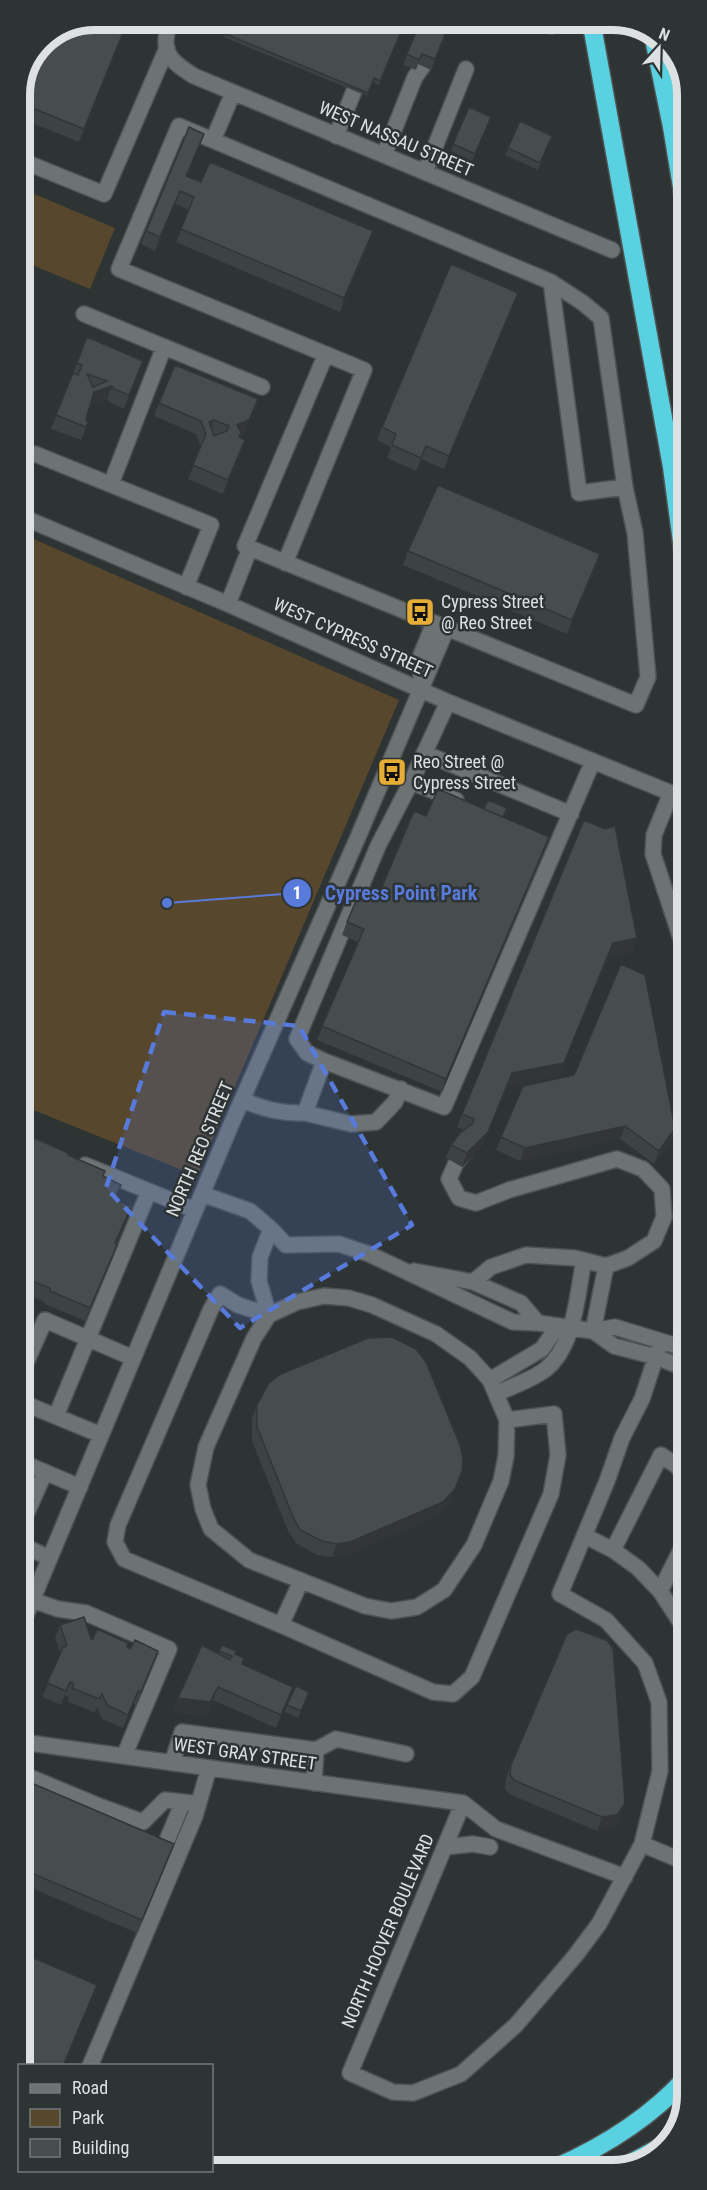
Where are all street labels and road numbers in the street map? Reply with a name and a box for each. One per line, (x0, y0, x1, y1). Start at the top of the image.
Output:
street label: WEST NASSAU STREET (316, 97, 477, 181)
street label: WEST CYPRESS STREET (270, 593, 436, 682)
street label: NORTH REO STREET (162, 1078, 237, 1219)
street label: WEST GRAY STREET (172, 1733, 318, 1774)
street label: NORTH HOOVER BOULEVARD (337, 1831, 438, 2031)

